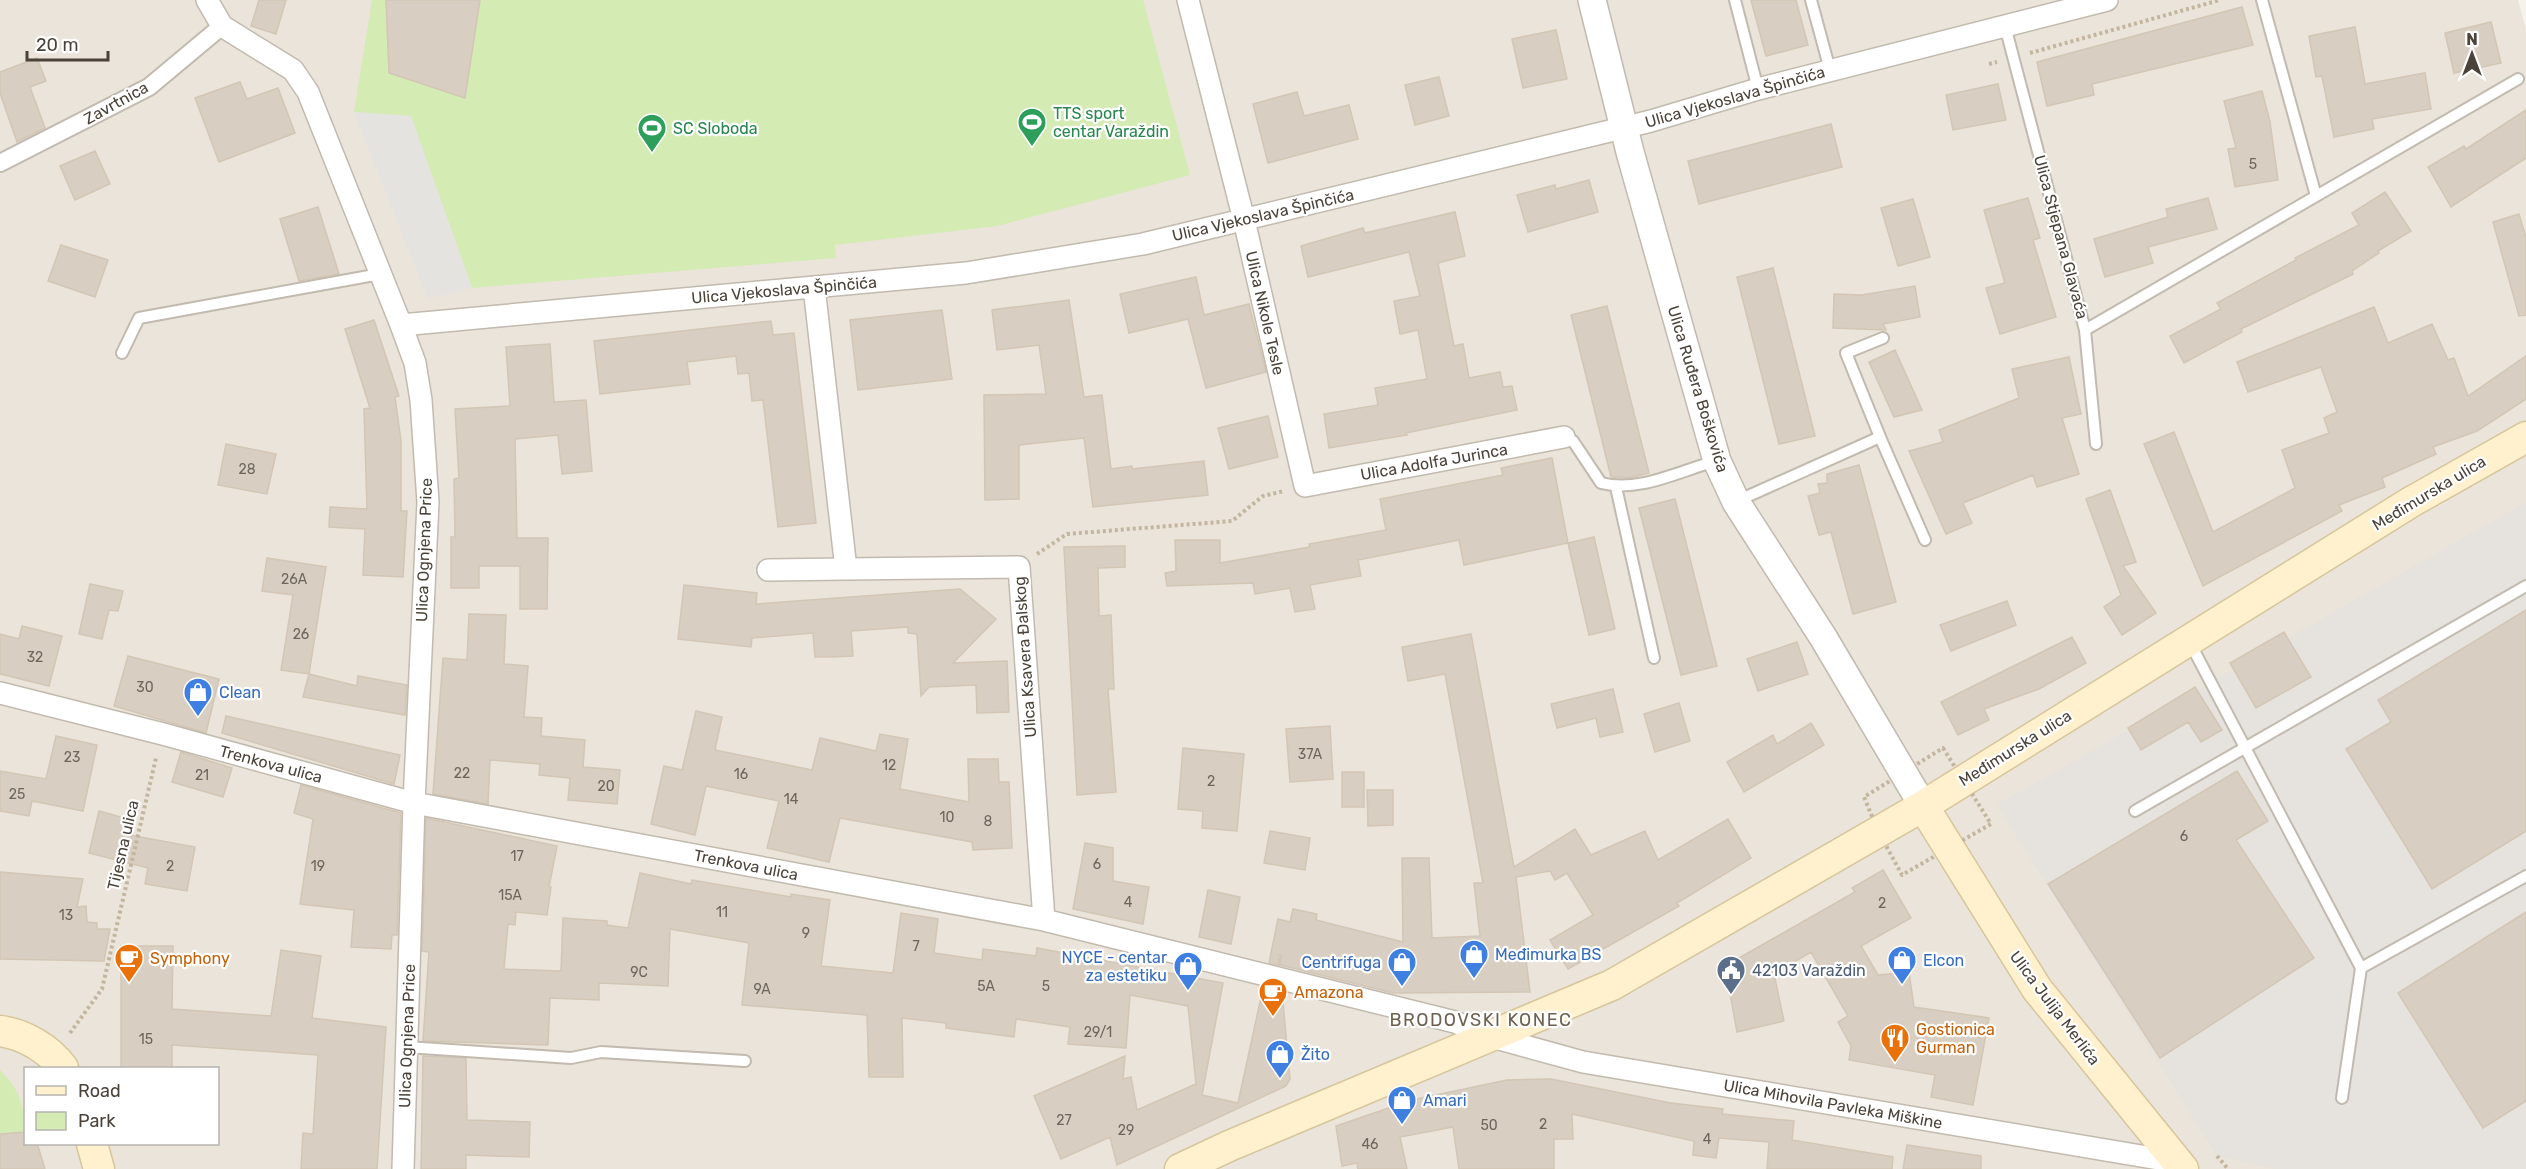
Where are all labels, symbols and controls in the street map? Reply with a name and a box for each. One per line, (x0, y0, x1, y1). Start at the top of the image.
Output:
scale bar (27, 24, 108, 62)
north arrow (2442, 24, 2502, 84)
text: N (2466, 30, 2478, 49)
text: 20 m (36, 34, 78, 56)
street label: Ulica Vjekoslava Špinčića (1643, 61, 1827, 132)
street label: Zavrtnica (80, 78, 152, 128)
place label: TTS sport centar Varaždin (1053, 104, 1169, 141)
sports icon: TTS sport centar Varaždin (1016, 106, 1048, 148)
sports icon: SC Sloboda (636, 112, 668, 154)
place label: SC Sloboda (673, 119, 758, 138)
street label: Ulica Stjepana Glavaća (2030, 153, 2092, 321)
house number: 5 (2249, 156, 2257, 173)
street label: Ulica Vjekoslava Špinčića (1170, 184, 1356, 245)
street label: Ulica Nikole Tesle (1241, 249, 1289, 377)
street label: Ulica Vjekoslava Špinčića (690, 271, 878, 308)
street label: Ulica Ruđera Boškovića (1664, 303, 1732, 475)
street label: Ulica Adolfa Jurinca (1359, 440, 1509, 484)
street label: Međimurska ulica (2369, 452, 2489, 534)
house number: 28 (238, 461, 256, 478)
street label: Ulica Ognjena Price (412, 478, 436, 622)
house number: 26A (281, 571, 308, 588)
street label: Ulica Ksavera Đalskog (1010, 576, 1040, 738)
house number: 26 (293, 626, 309, 643)
house number: 32 (27, 649, 43, 666)
shop icon: Clean (182, 676, 214, 718)
house number: 30 (136, 679, 154, 696)
place label: Clean (219, 683, 261, 702)
street label: Međimurska ulica (1955, 706, 2075, 790)
street label: Trenkova ulica (218, 741, 324, 787)
house number: 37A (1298, 746, 1323, 763)
house number: 23 (64, 749, 80, 766)
house number: 12 (882, 757, 896, 774)
house number: 22 (454, 765, 470, 782)
house number: 16 (734, 766, 748, 783)
house number: 21 (195, 767, 209, 784)
house number: 2 (1207, 773, 1215, 790)
house number: 20 (597, 778, 615, 795)
house number: 25 (9, 786, 25, 803)
house number: 14 (784, 791, 799, 808)
street label: Tijesna ulica (103, 798, 143, 892)
house number: 10 (940, 809, 955, 826)
house number: 8 (984, 813, 993, 830)
house number: 6 (2180, 828, 2188, 845)
street label: Trenkova ulica (692, 846, 800, 884)
house number: 17 (510, 848, 524, 865)
house number: 6 (1093, 856, 1101, 873)
house number: 2 (166, 858, 174, 875)
house number: 19 (311, 858, 325, 875)
house number: 15A (498, 887, 522, 904)
house number: 4 (1124, 894, 1133, 911)
house number: 2 (1878, 895, 1886, 912)
house number: 11 (716, 904, 728, 921)
house number: 13 (59, 907, 73, 924)
house number: 9 (802, 925, 810, 942)
house number: 7 (912, 938, 920, 955)
shop icon: Međimurka BS (1458, 938, 1490, 980)
cafe icon: Symphony (113, 942, 145, 984)
shop icon: Elcon (1886, 944, 1918, 986)
place label: Međimurka BS (1495, 945, 1602, 964)
shop icon: Centrifuga (1386, 946, 1418, 988)
street label: Ulica Julija Merlića (2006, 947, 2104, 1069)
place label: NYCE - centar za estetiku (1062, 948, 1167, 985)
place label: Symphony (150, 949, 230, 968)
shop icon: NYCE - centar za estetiku (1172, 950, 1204, 992)
place label: Elcon (1923, 951, 1964, 970)
place label: Centrifuga (1301, 953, 1381, 972)
public building icon: 42103 Varaždin (1715, 954, 1747, 996)
place label: 42103 Varaždin (1752, 961, 1866, 980)
street label: Ulica Ognjena Price (395, 964, 419, 1108)
house number: 9C (630, 964, 648, 981)
cafe icon: Amazona (1257, 976, 1289, 1018)
house number: 5A (977, 978, 995, 995)
house number: 5 (1042, 978, 1050, 995)
house number: 9A (753, 981, 771, 998)
place label: Amazona (1294, 983, 1364, 1002)
district label: BRODOVSKI KONEC (1389, 1009, 1573, 1031)
place label: Gostionica Gurman (1916, 1020, 1995, 1057)
restaurant icon: Gostionica Gurman (1879, 1022, 1911, 1064)
house number: 29/1 (1084, 1024, 1112, 1041)
house number: 15 (139, 1031, 153, 1048)
shop icon: Žito (1264, 1038, 1296, 1080)
place label: Žito (1301, 1045, 1330, 1064)
legend (24, 1067, 219, 1145)
street label: Ulica Mihovila Pavleka Miškine (1722, 1075, 1944, 1133)
text: Road (78, 1080, 121, 1102)
shop icon: Amari (1386, 1084, 1418, 1126)
place label: Amari (1423, 1091, 1467, 1110)
text: Park (78, 1110, 116, 1132)
house number: 27 (1056, 1112, 1072, 1129)
house number: 2 (1539, 1116, 1547, 1133)
house number: 50 (1480, 1117, 1498, 1134)
house number: 29 (1118, 1122, 1134, 1139)
house number: 4 (1703, 1131, 1712, 1148)
house number: 46 (1361, 1136, 1379, 1153)

